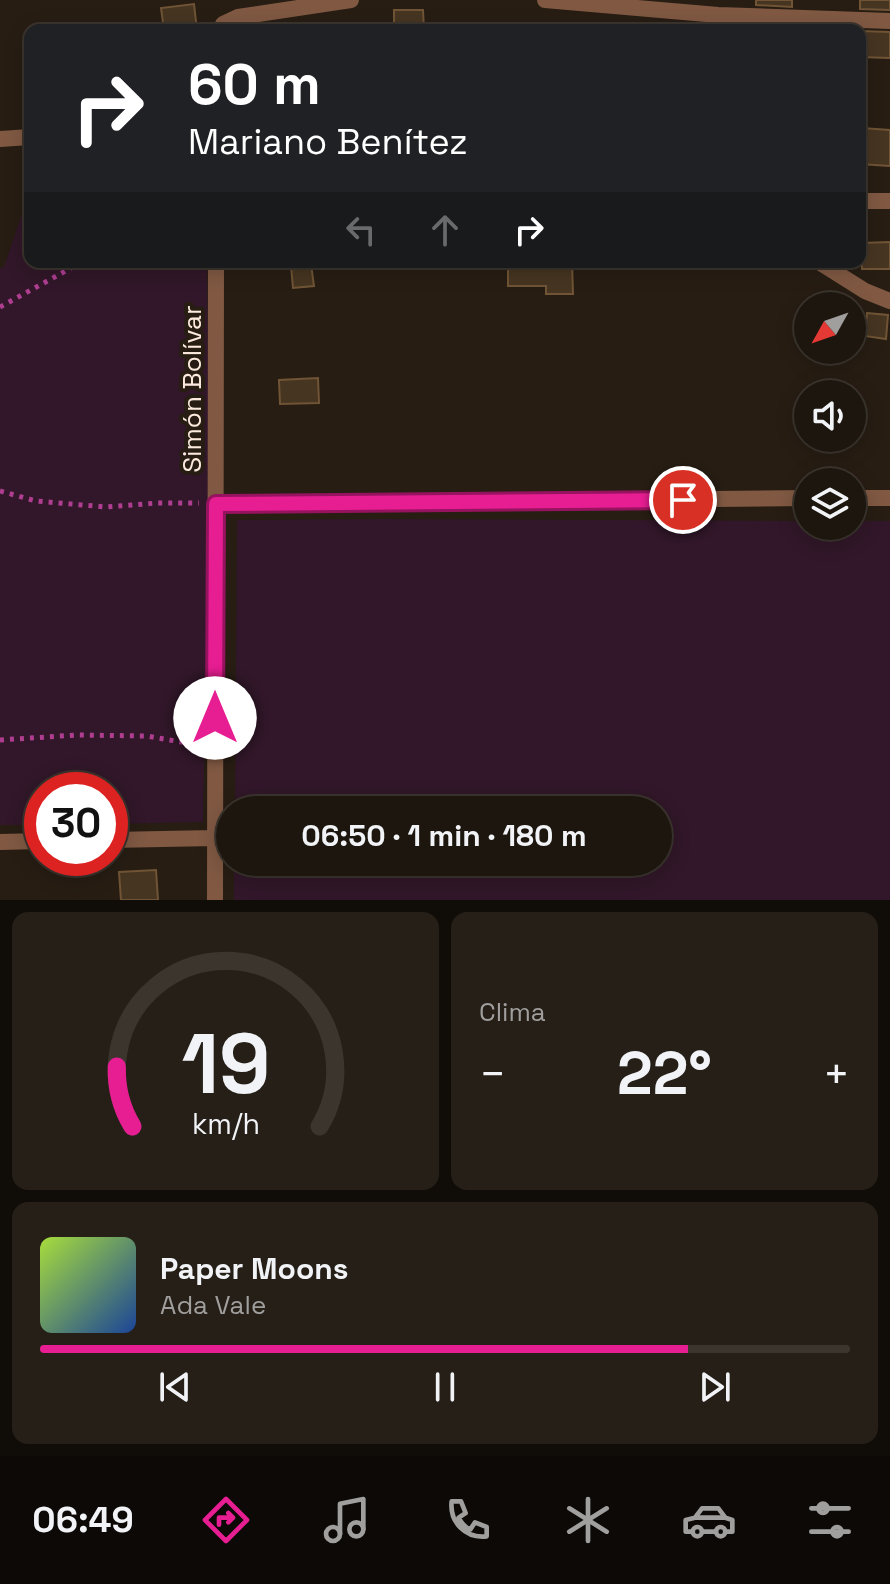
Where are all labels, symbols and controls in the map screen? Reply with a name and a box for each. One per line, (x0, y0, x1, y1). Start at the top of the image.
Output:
text: 60 m (188, 49, 321, 120)
icon: right (56, 56, 160, 160)
text: Mariano Benítez (188, 119, 468, 165)
icon: left (339, 208, 383, 252)
icon: ahead (423, 208, 467, 252)
icon: right (507, 208, 551, 252)
north arrow (794, 292, 866, 364)
map controls (794, 292, 866, 540)
street label: Simón Bolívar (175, 305, 209, 473)
button: sound (794, 380, 866, 452)
pin (649, 466, 717, 534)
button: layers (794, 468, 866, 540)
icon: arrive (661, 478, 705, 522)
position arrow (173, 676, 257, 760)
speed limit sign: 30 (24, 772, 128, 876)
text: 06:50 · 1 min · 180 m (301, 816, 587, 855)
text: Clima (479, 995, 546, 1029)
text: 19 (181, 1011, 270, 1117)
text: 22° (617, 1035, 712, 1112)
text: − (479, 1046, 506, 1102)
text: + (823, 1046, 850, 1102)
text: km/h (191, 1106, 260, 1142)
text: Paper Moons (160, 1249, 349, 1288)
text: Ada Vale (160, 1288, 266, 1322)
icon: previous (153, 1365, 197, 1409)
icon: pause (423, 1365, 467, 1409)
icon: next (693, 1365, 737, 1409)
icon: directions (198, 1492, 254, 1548)
icon: music (319, 1492, 375, 1548)
icon: phone (440, 1492, 496, 1548)
icon: climate (560, 1492, 616, 1548)
icon: car (681, 1492, 737, 1548)
icon: filters (802, 1492, 858, 1548)
text: 06:49 (32, 1497, 134, 1543)

